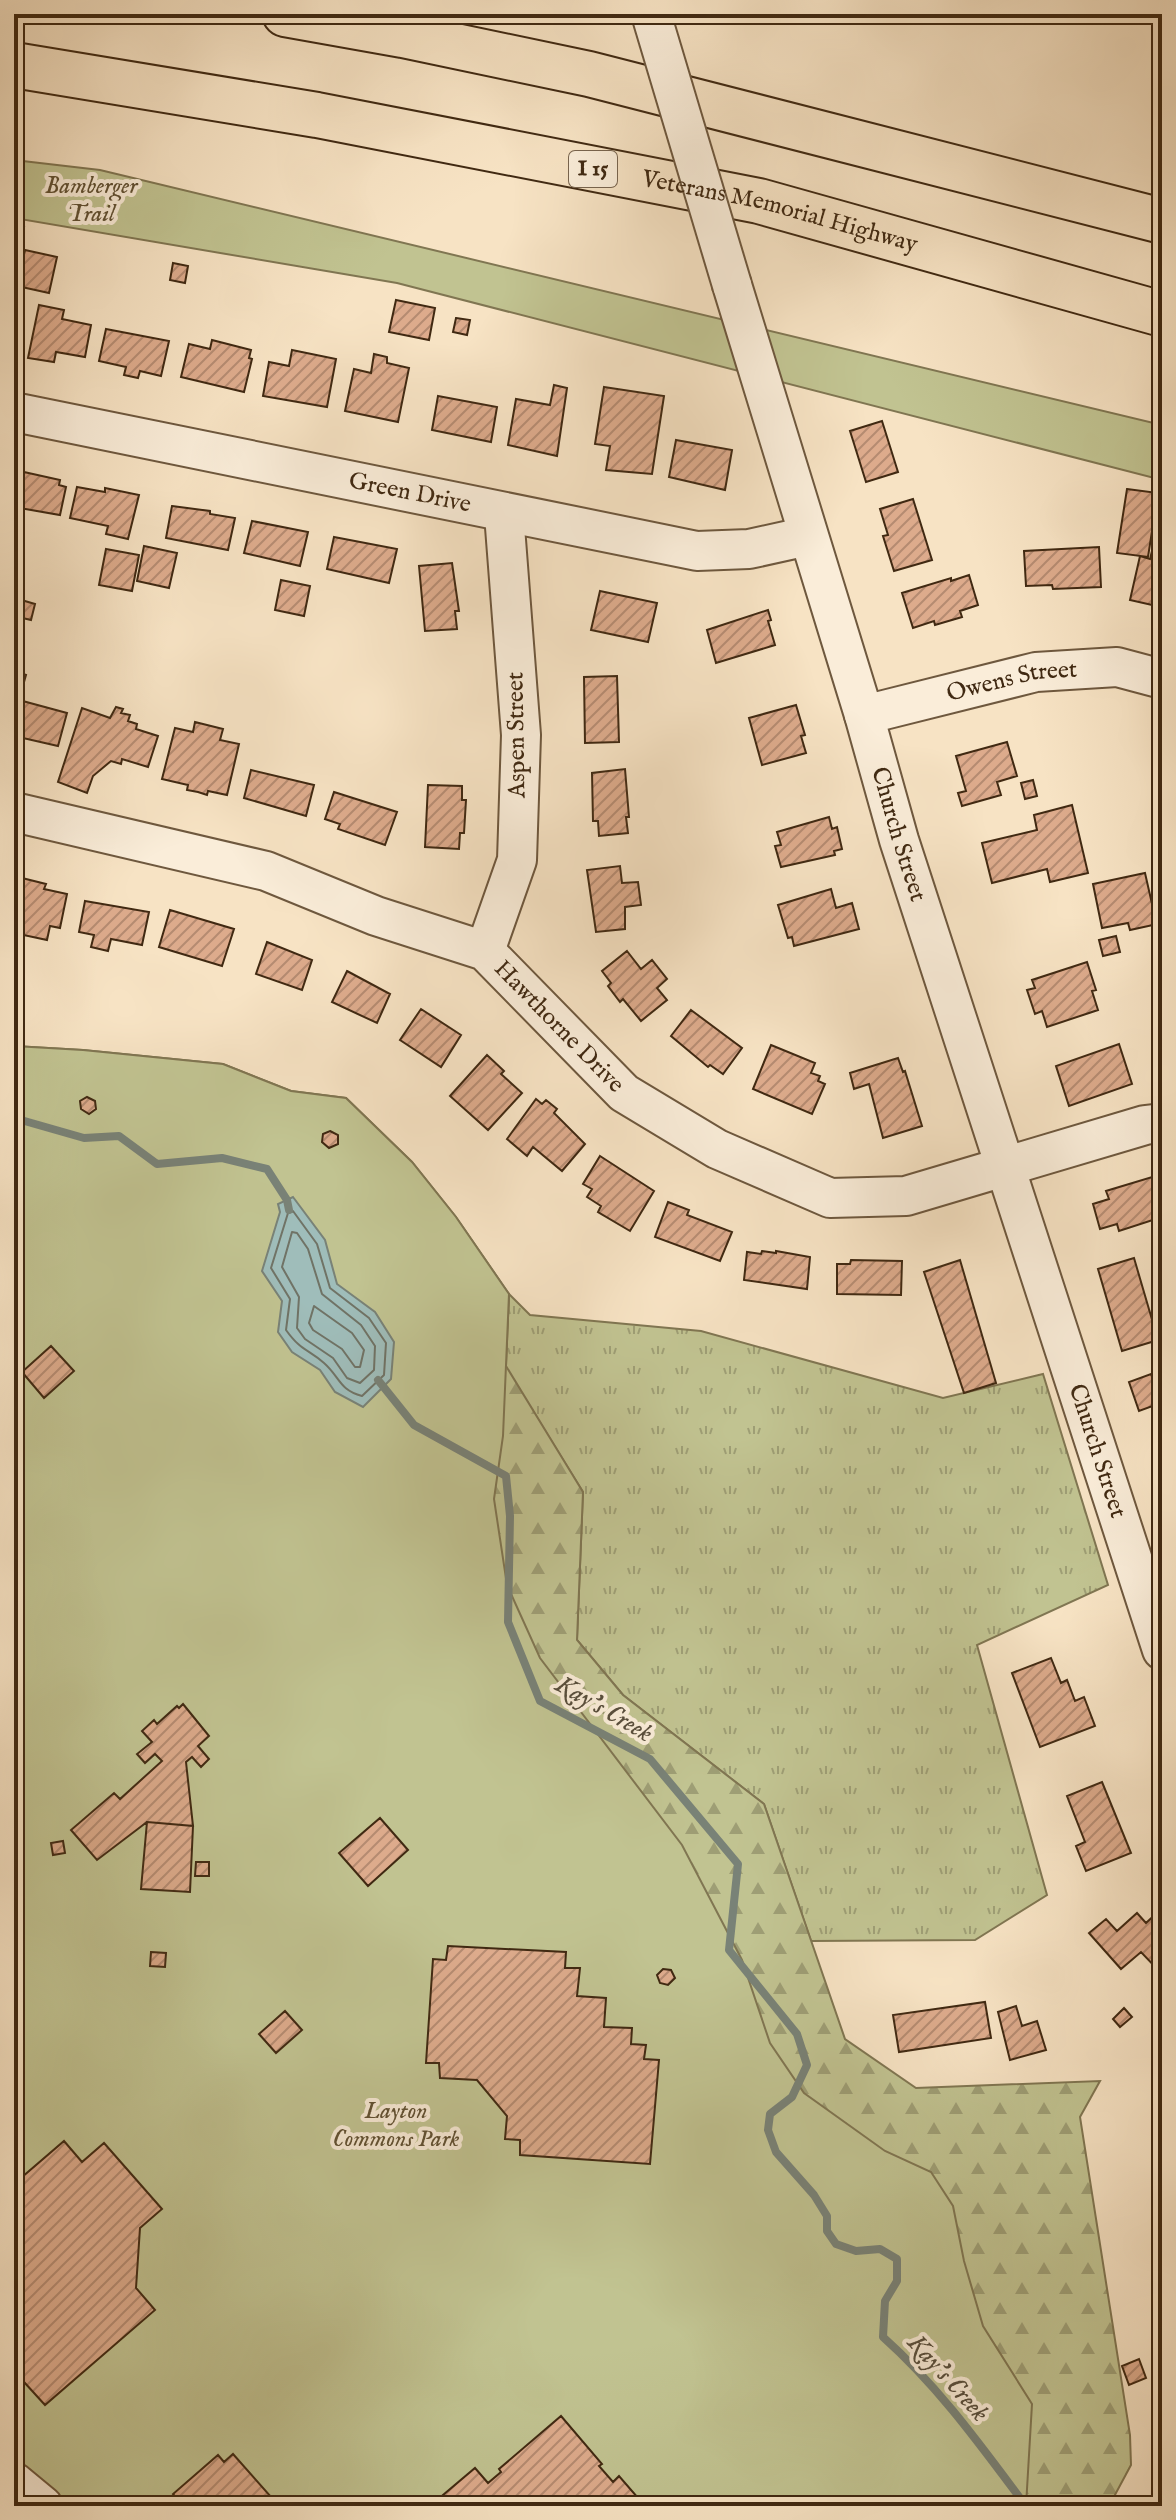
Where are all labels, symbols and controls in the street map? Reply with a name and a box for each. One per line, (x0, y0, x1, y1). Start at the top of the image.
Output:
road number: I 15 (569, 151, 617, 187)
street label: Veterans Memorial Highway (638, 163, 921, 260)
park label: Bamberger Trail (45, 171, 139, 230)
street label: Green Drive (346, 465, 474, 520)
street label: Owens Street (943, 654, 1078, 709)
street label: Aspen Street (500, 672, 534, 799)
street label: Church Street (864, 763, 933, 906)
street label: Hawthorne Drive (487, 954, 631, 1100)
street label: Church Street (1061, 1380, 1134, 1522)
water label: Kay's Creek (549, 1667, 659, 1750)
park label: Layton Commons Park (333, 2096, 460, 2155)
water label: Kay's Creek (899, 2326, 996, 2429)

